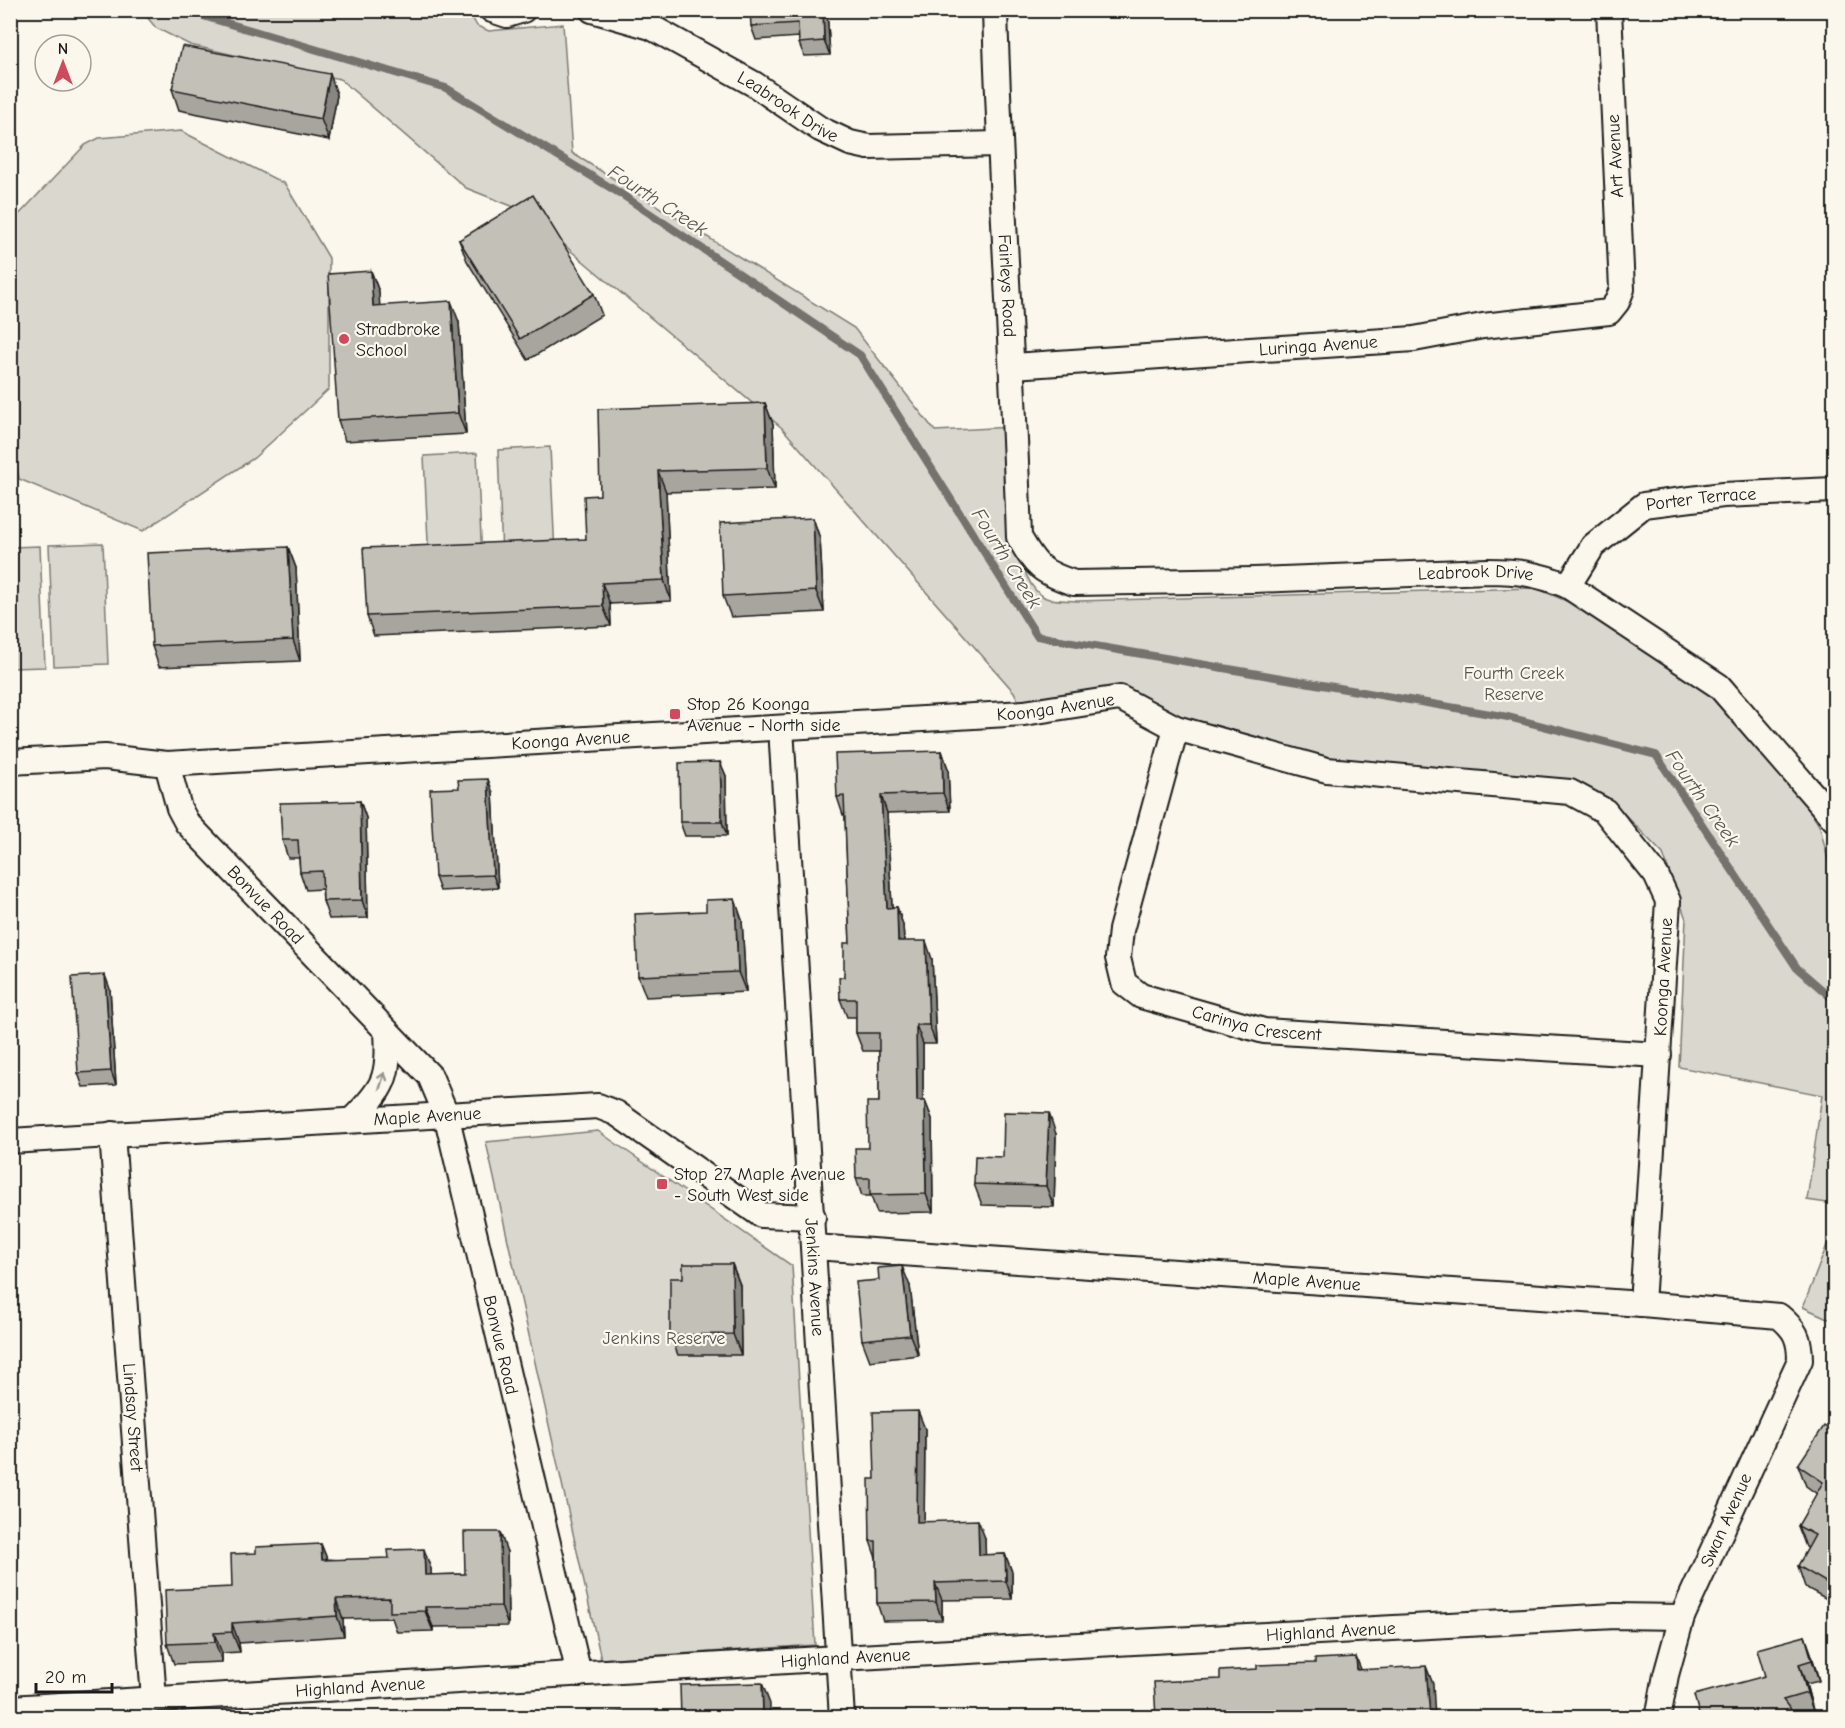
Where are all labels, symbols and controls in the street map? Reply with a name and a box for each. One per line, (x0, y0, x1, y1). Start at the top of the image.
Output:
north arrow (33, 33, 93, 93)
text: N (58, 40, 68, 58)
street label: Leabrook Drive (734, 67, 841, 147)
street label: Art Avenue (1603, 114, 1628, 198)
water label: Fourth Creek (604, 160, 712, 241)
street label: Fairleys Road (994, 234, 1020, 338)
place label: Stradbroke School (356, 319, 440, 361)
street label: Luringa Avenue (1258, 331, 1378, 360)
marker: Stradbroke School (337, 332, 351, 346)
street label: Porter Terrace (1645, 484, 1757, 516)
water label: Fourth Creek (967, 504, 1047, 613)
street label: Leabrook Drive (1417, 561, 1535, 586)
park label: Fourth Creek Reserve (1464, 663, 1565, 705)
street label: Koonga Avenue (996, 689, 1116, 726)
place label: Stop 26 Koonga Avenue - North side (687, 694, 841, 736)
marker: Stop 26 Koonga Avenue - North side (668, 707, 682, 721)
street label: Koonga Avenue (511, 726, 631, 754)
water label: Fourth Creek (1661, 745, 1745, 852)
street label: Bonvue Road (223, 861, 308, 949)
street label: Koonga Avenue (1650, 917, 1677, 1037)
street label: Carinya Crescent (1189, 1001, 1323, 1046)
one-way arrow (377, 1072, 388, 1091)
street label: Maple Avenue (373, 1103, 482, 1130)
place label: Stop 27 Maple Avenue - South West side (674, 1164, 845, 1206)
marker: Stop 27 Maple Avenue - South West side (655, 1177, 669, 1191)
street label: Jenkins Avenue (800, 1217, 828, 1337)
street label: Maple Avenue (1252, 1267, 1361, 1296)
street label: Bonvue Road (478, 1293, 522, 1397)
park label: Jenkins Reserve (603, 1328, 725, 1349)
street label: Lindsay Street (118, 1362, 147, 1473)
street label: Swan Avenue (1696, 1470, 1756, 1570)
street label: Highland Avenue (1265, 1618, 1396, 1646)
street label: Highland Avenue (780, 1644, 911, 1672)
scale bar (36, 1656, 112, 1694)
text: 20 m (45, 1667, 86, 1688)
street label: Highland Avenue (295, 1673, 426, 1702)

